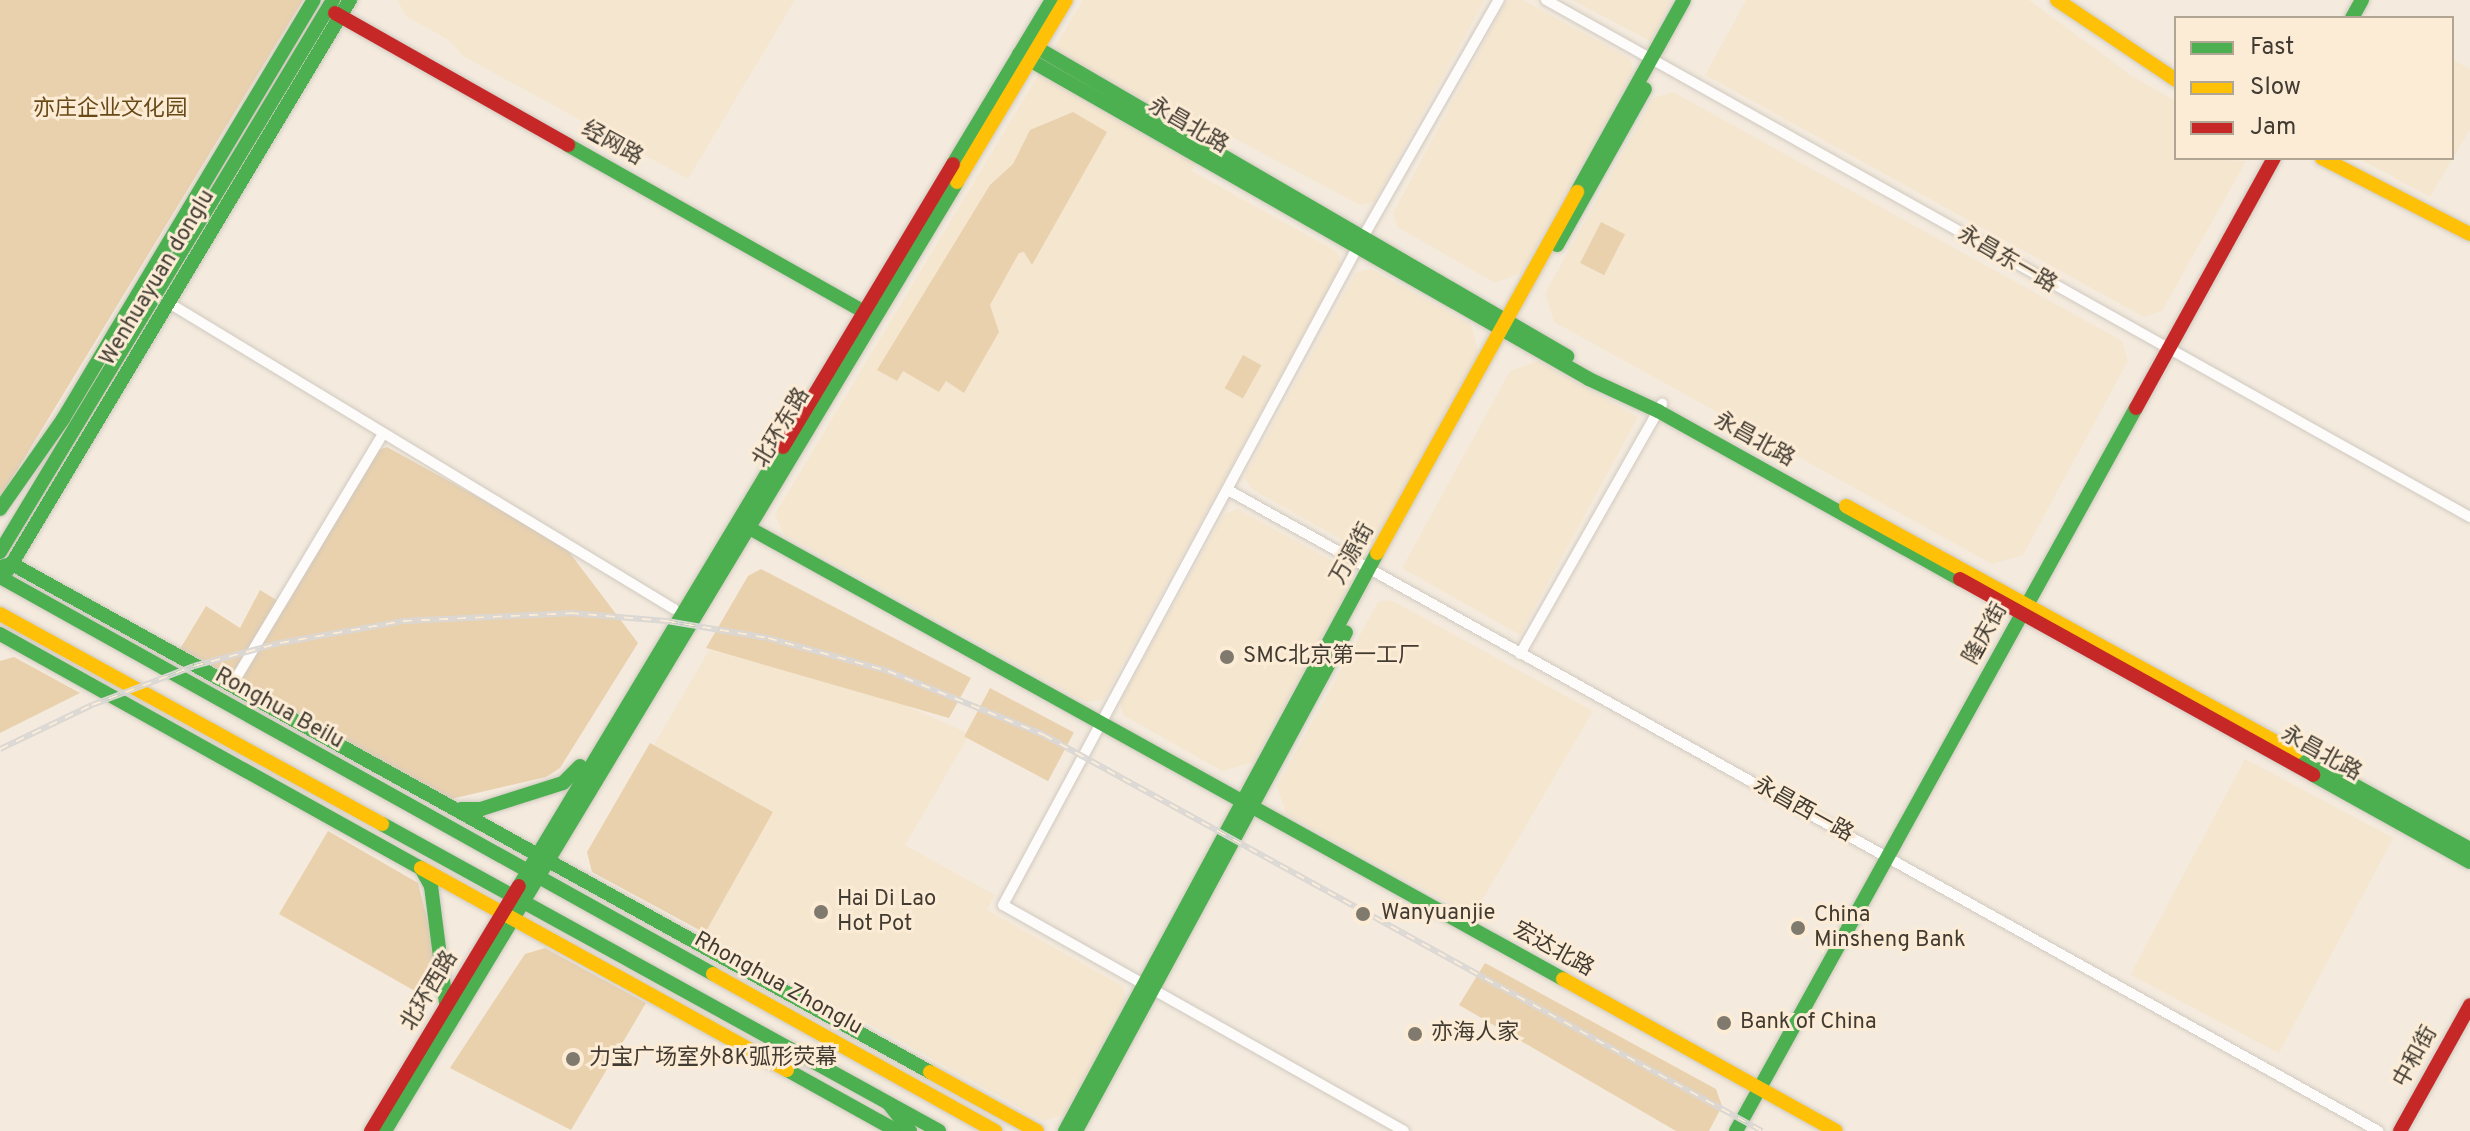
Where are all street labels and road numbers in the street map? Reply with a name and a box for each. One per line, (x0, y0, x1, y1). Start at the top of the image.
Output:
street label: 永昌北路 (1143, 93, 1233, 159)
street label: 经网路 (577, 116, 647, 172)
street label: Wenhuayuan donglu (95, 185, 221, 371)
street label: 永昌东一路 (1953, 221, 2061, 299)
street label: 北环东路 (748, 383, 816, 473)
street label: 永昌北路 (1709, 407, 1799, 473)
street label: 万源街 (1325, 519, 1381, 589)
street label: 隆庆街 (1958, 599, 2014, 669)
street label: Ronghua Beilu (210, 663, 348, 755)
street label: 永昌北路 (2276, 721, 2366, 787)
street label: 永昌西一路 (1748, 772, 1858, 848)
street label: 宏达北路 (1508, 917, 1598, 983)
street label: Rhonghua Zhonglu (689, 927, 867, 1041)
street label: 北环西路 (396, 946, 464, 1036)
street label: 中和街 (2388, 1022, 2444, 1092)

